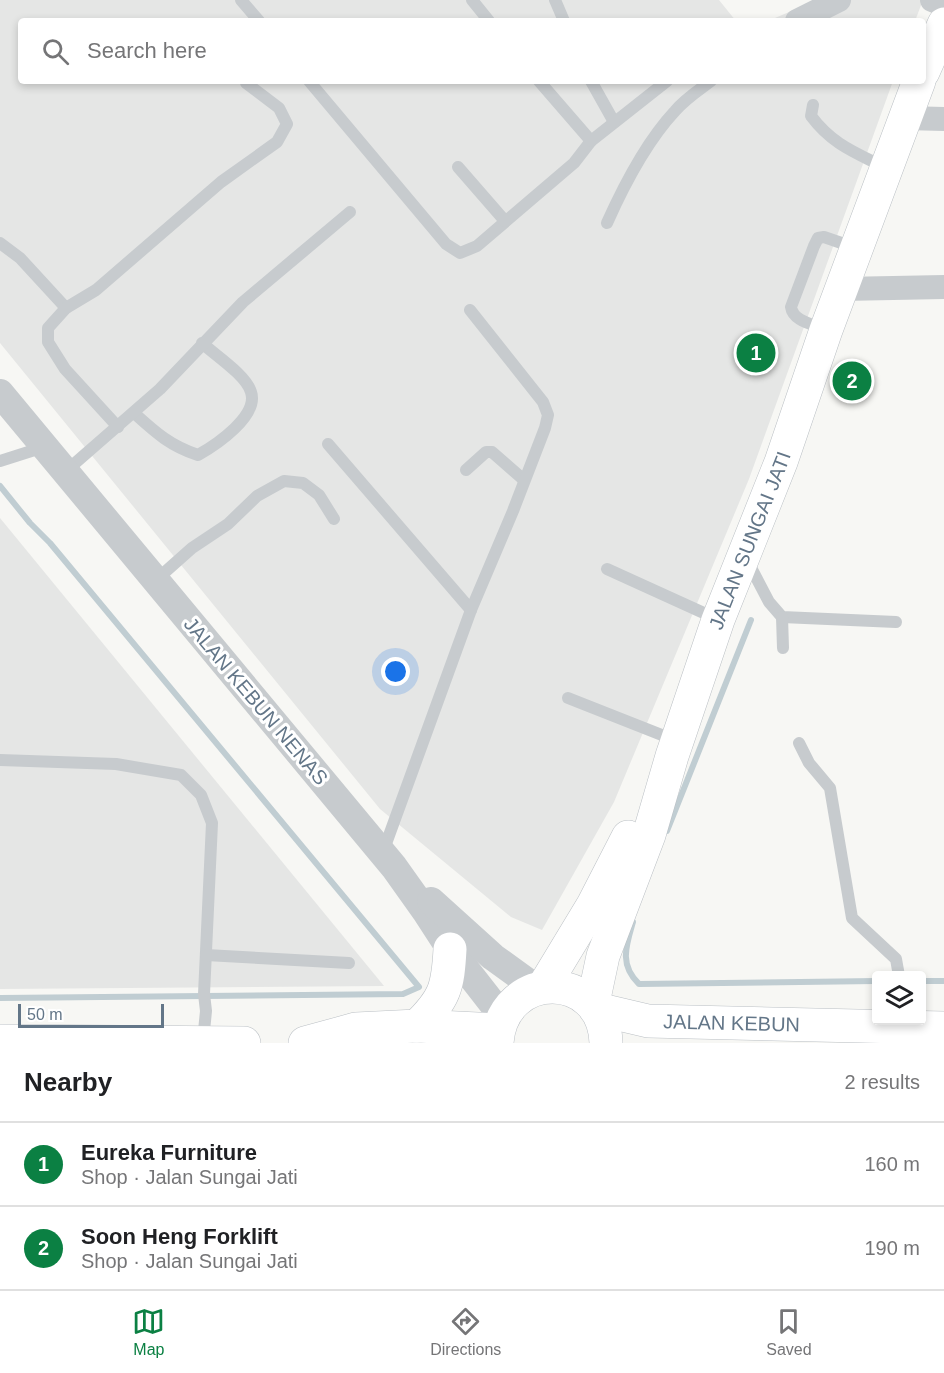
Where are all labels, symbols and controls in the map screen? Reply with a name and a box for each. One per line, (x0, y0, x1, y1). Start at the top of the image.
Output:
search box (18, 18, 926, 84)
icon: search (39, 35, 72, 68)
text: Search here (87, 38, 207, 63)
pin: 1 (736, 330, 776, 376)
pin: 2 (832, 358, 872, 404)
street label: JALAN SUNGAI JATI (705, 449, 795, 632)
street label: JALAN KEBUN NENAS (180, 613, 332, 789)
your location (381, 657, 410, 686)
map controls (872, 971, 926, 1025)
button: layers (872, 971, 926, 1025)
scale bar (18, 1001, 164, 1028)
text: 50 m (27, 1006, 63, 1023)
street label: JALAN KEBUN (663, 1010, 800, 1036)
text: Nearby (24, 1067, 112, 1097)
text: 2 results (844, 1071, 920, 1093)
text: Eureka Furniture (81, 1140, 257, 1165)
text: 1 (38, 1153, 49, 1175)
text: 160 m (864, 1153, 920, 1175)
text: Shop · Jalan Sungai Jati (81, 1166, 298, 1188)
text: Soon Heng Forklift (81, 1224, 278, 1249)
text: 2 (38, 1237, 49, 1259)
text: 190 m (864, 1237, 920, 1259)
text: Shop · Jalan Sungai Jati (81, 1250, 298, 1272)
tab: Map (132, 1305, 165, 1359)
tab: Directions (430, 1305, 501, 1359)
tab: Saved (766, 1305, 812, 1359)

